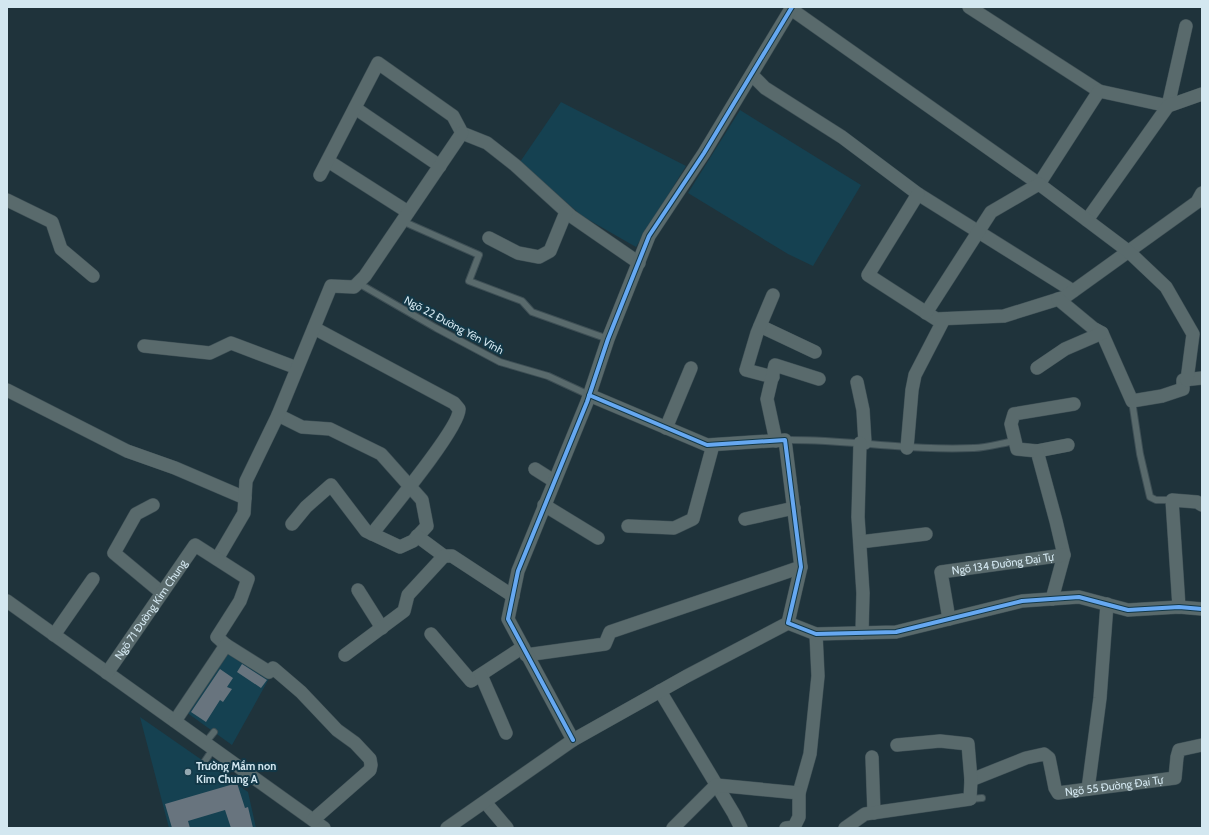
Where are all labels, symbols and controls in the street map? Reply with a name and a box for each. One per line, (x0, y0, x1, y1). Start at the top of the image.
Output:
street label: Ngõ 22 Đường Yên Vĩnh (402, 293, 506, 357)
street label: Ngõ 134 Đường Đại Tự (951, 549, 1056, 577)
street label: Ngõ 71 Đường Kim Chung (111, 556, 190, 662)
place label: Trường Mầm non Kim Chung A (196, 759, 276, 786)
marker: Trường Mầm non Kim Chung A (183, 767, 193, 777)
street label: Ngõ 55 Đường Đại Tự (1064, 772, 1165, 799)

